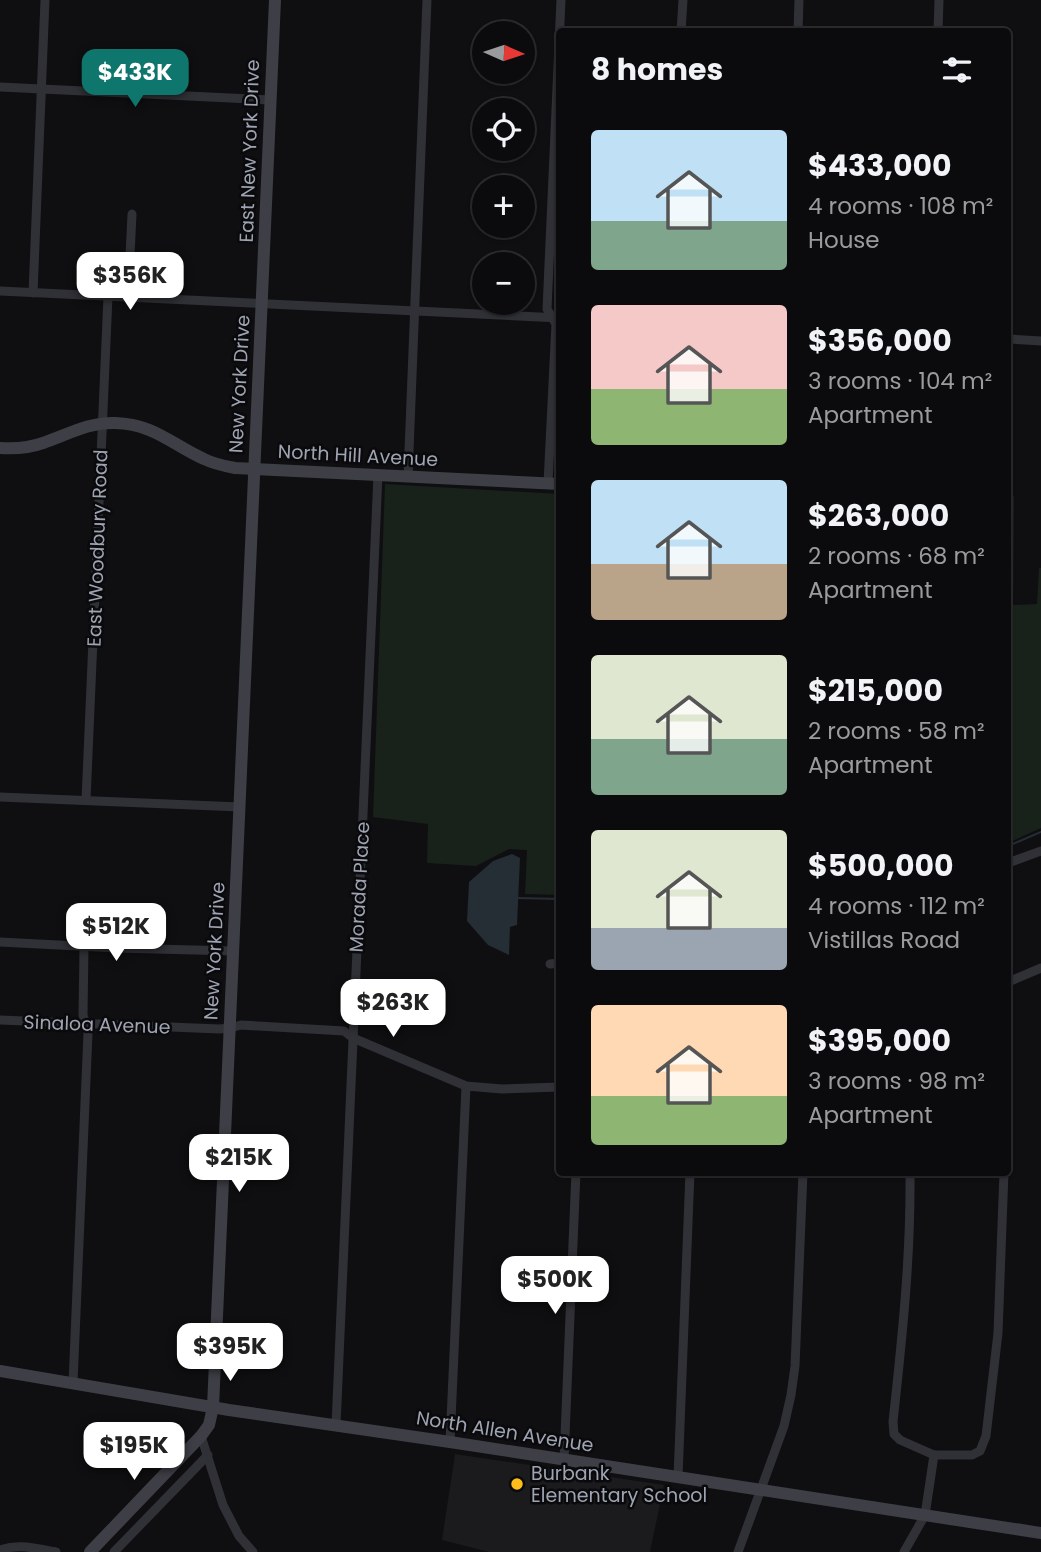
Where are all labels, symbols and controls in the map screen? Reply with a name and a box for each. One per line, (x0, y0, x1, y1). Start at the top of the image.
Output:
north arrow (472, 21, 536, 84)
map controls (472, 21, 535, 315)
text: 8 homes (591, 48, 723, 91)
pin: $433K (86, 50, 184, 109)
icon: filters (938, 51, 976, 89)
text: $433K (98, 56, 172, 88)
street label: East New York Drive (233, 59, 266, 243)
button: locate (472, 98, 535, 161)
text: $433,000 (808, 144, 952, 187)
icon: home (647, 158, 731, 242)
button: + (472, 175, 535, 238)
text: 4 rooms · 108 m² (808, 190, 993, 222)
text: House (808, 224, 880, 256)
pin: $356K (81, 252, 179, 312)
button: − (472, 252, 535, 315)
text: $356K (93, 259, 167, 291)
street label: New York Drive (222, 314, 257, 454)
text: $356,000 (808, 319, 952, 362)
icon: home (647, 333, 731, 417)
text: 3 rooms · 104 m² (808, 365, 992, 397)
text: Apartment (808, 399, 933, 431)
street label: North Hill Avenue (277, 438, 439, 473)
street label: East Woodbury Road (81, 449, 114, 647)
text: $263,000 (808, 494, 949, 537)
icon: home (647, 508, 731, 592)
text: 2 rooms · 68 m² (808, 540, 985, 572)
text: Apartment (808, 574, 933, 606)
text: $215,000 (808, 669, 943, 712)
icon: home (647, 683, 731, 767)
text: 2 rooms · 58 m² (808, 715, 985, 747)
text: Apartment (808, 749, 933, 781)
street label: Morada Place (343, 821, 376, 953)
text: $500,000 (808, 844, 954, 887)
icon: home (647, 858, 731, 942)
street label: New York Drive (197, 881, 232, 1021)
text: 4 rooms · 112 m² (808, 890, 985, 922)
pin: $512K (67, 904, 165, 963)
text: $512K (82, 910, 150, 942)
text: Vistillas Road (808, 924, 960, 956)
pin: $263K (344, 979, 442, 1039)
text: $263K (357, 986, 429, 1018)
street label: Sinaloa Avenue (23, 1008, 171, 1041)
text: $395,000 (808, 1019, 951, 1062)
icon: home (647, 1033, 731, 1117)
text: 3 rooms · 98 m² (808, 1065, 985, 1097)
text: Apartment (808, 1099, 933, 1131)
pin: $215K (190, 1134, 288, 1194)
text: $215K (205, 1141, 273, 1173)
pin: $500K (506, 1256, 604, 1316)
text: $500K (517, 1263, 593, 1295)
pin: $395K (181, 1324, 279, 1383)
text: $395K (193, 1330, 267, 1362)
street label: North Allen Avenue (414, 1404, 596, 1459)
pin: $195K (85, 1422, 183, 1482)
text: $195K (100, 1429, 168, 1461)
place label: Burbank Elementary School (531, 1460, 707, 1509)
marker: Burbank Elementary School (509, 1476, 525, 1492)

